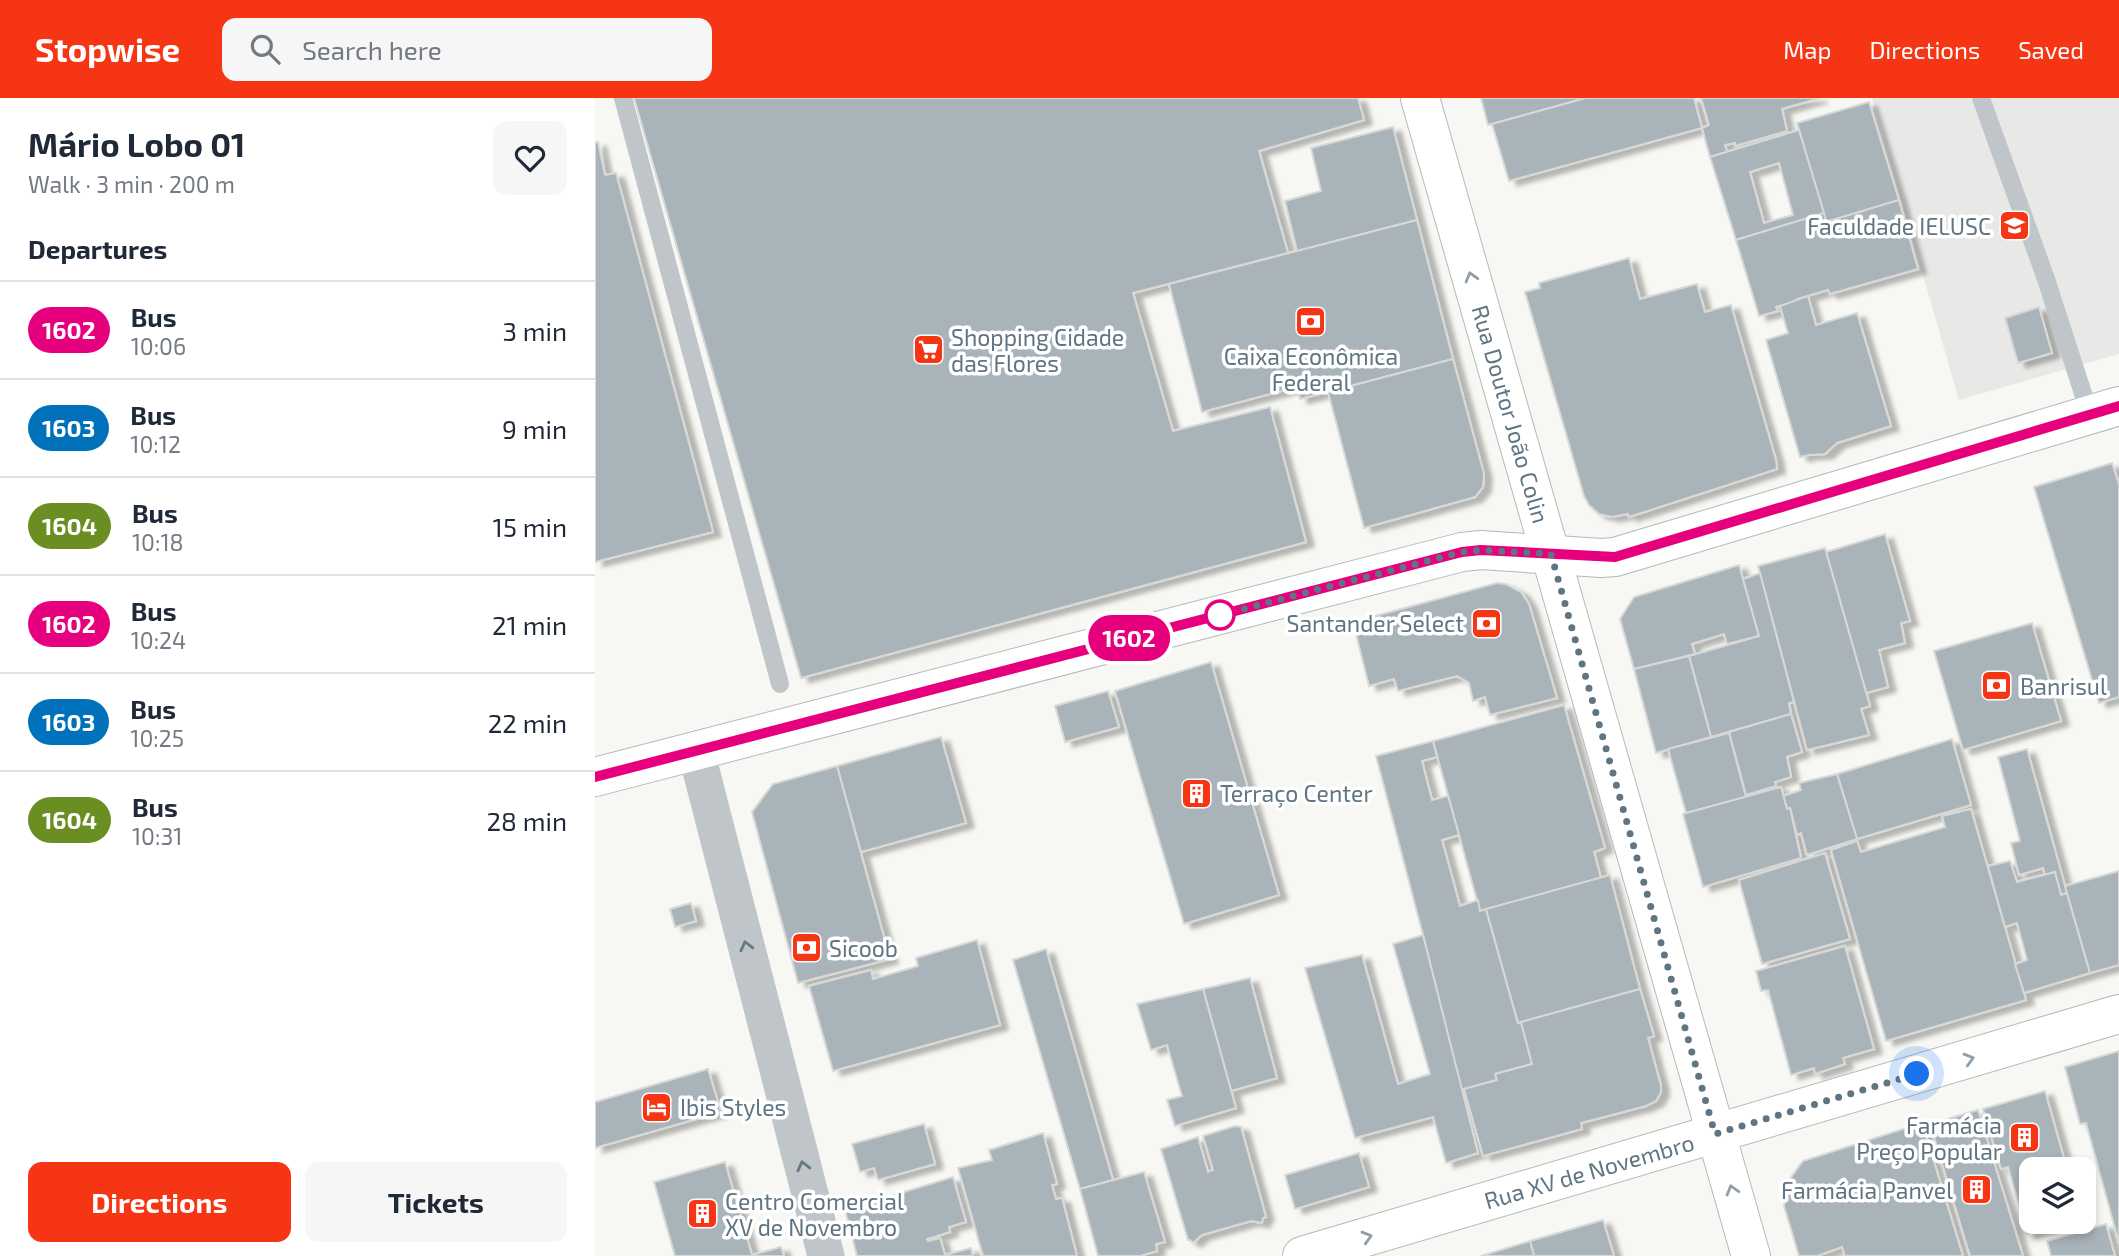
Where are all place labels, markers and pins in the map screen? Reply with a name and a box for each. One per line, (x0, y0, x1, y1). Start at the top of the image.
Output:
school or university icon: Faculdade IELUSC (1997, 209, 2031, 243)
place label: Faculdade IELUSC (1807, 212, 1991, 240)
bank icon: Caixa Econômica Federal (1294, 305, 1328, 339)
place label: Shopping Cidade das Flores (951, 323, 1124, 377)
supermarket icon: Shopping Cidade das Flores (911, 333, 945, 367)
place label: Caixa Econômica Federal (1224, 342, 1398, 396)
unlabelled marker (1205, 600, 1235, 630)
bank icon: Santander Select (1470, 606, 1504, 640)
place label: Santander Select (1287, 609, 1464, 637)
bank icon: Banrisul (1980, 669, 2014, 703)
place label: Banrisul (2020, 672, 2107, 700)
building icon: Terraço Center (1180, 776, 1214, 810)
place label: Terraço Center (1220, 779, 1373, 808)
bank icon: Sicoob (789, 931, 823, 965)
place label: Sicoob (829, 934, 898, 962)
hotel icon: Ibis Styles (640, 1090, 674, 1124)
place label: Ibis Styles (680, 1093, 786, 1121)
place label: Farmácia Preço Popular (1856, 1111, 2002, 1166)
building icon: Farmácia Preço Popular (2008, 1121, 2042, 1155)
building icon: Farmácia Panvel (1959, 1173, 1993, 1207)
place label: Farmácia Panvel (1781, 1176, 1953, 1204)
place label: Centro Comercial XV de Novembro (725, 1187, 904, 1241)
building icon: Centro Comercial XV de Novembro (685, 1197, 719, 1231)

